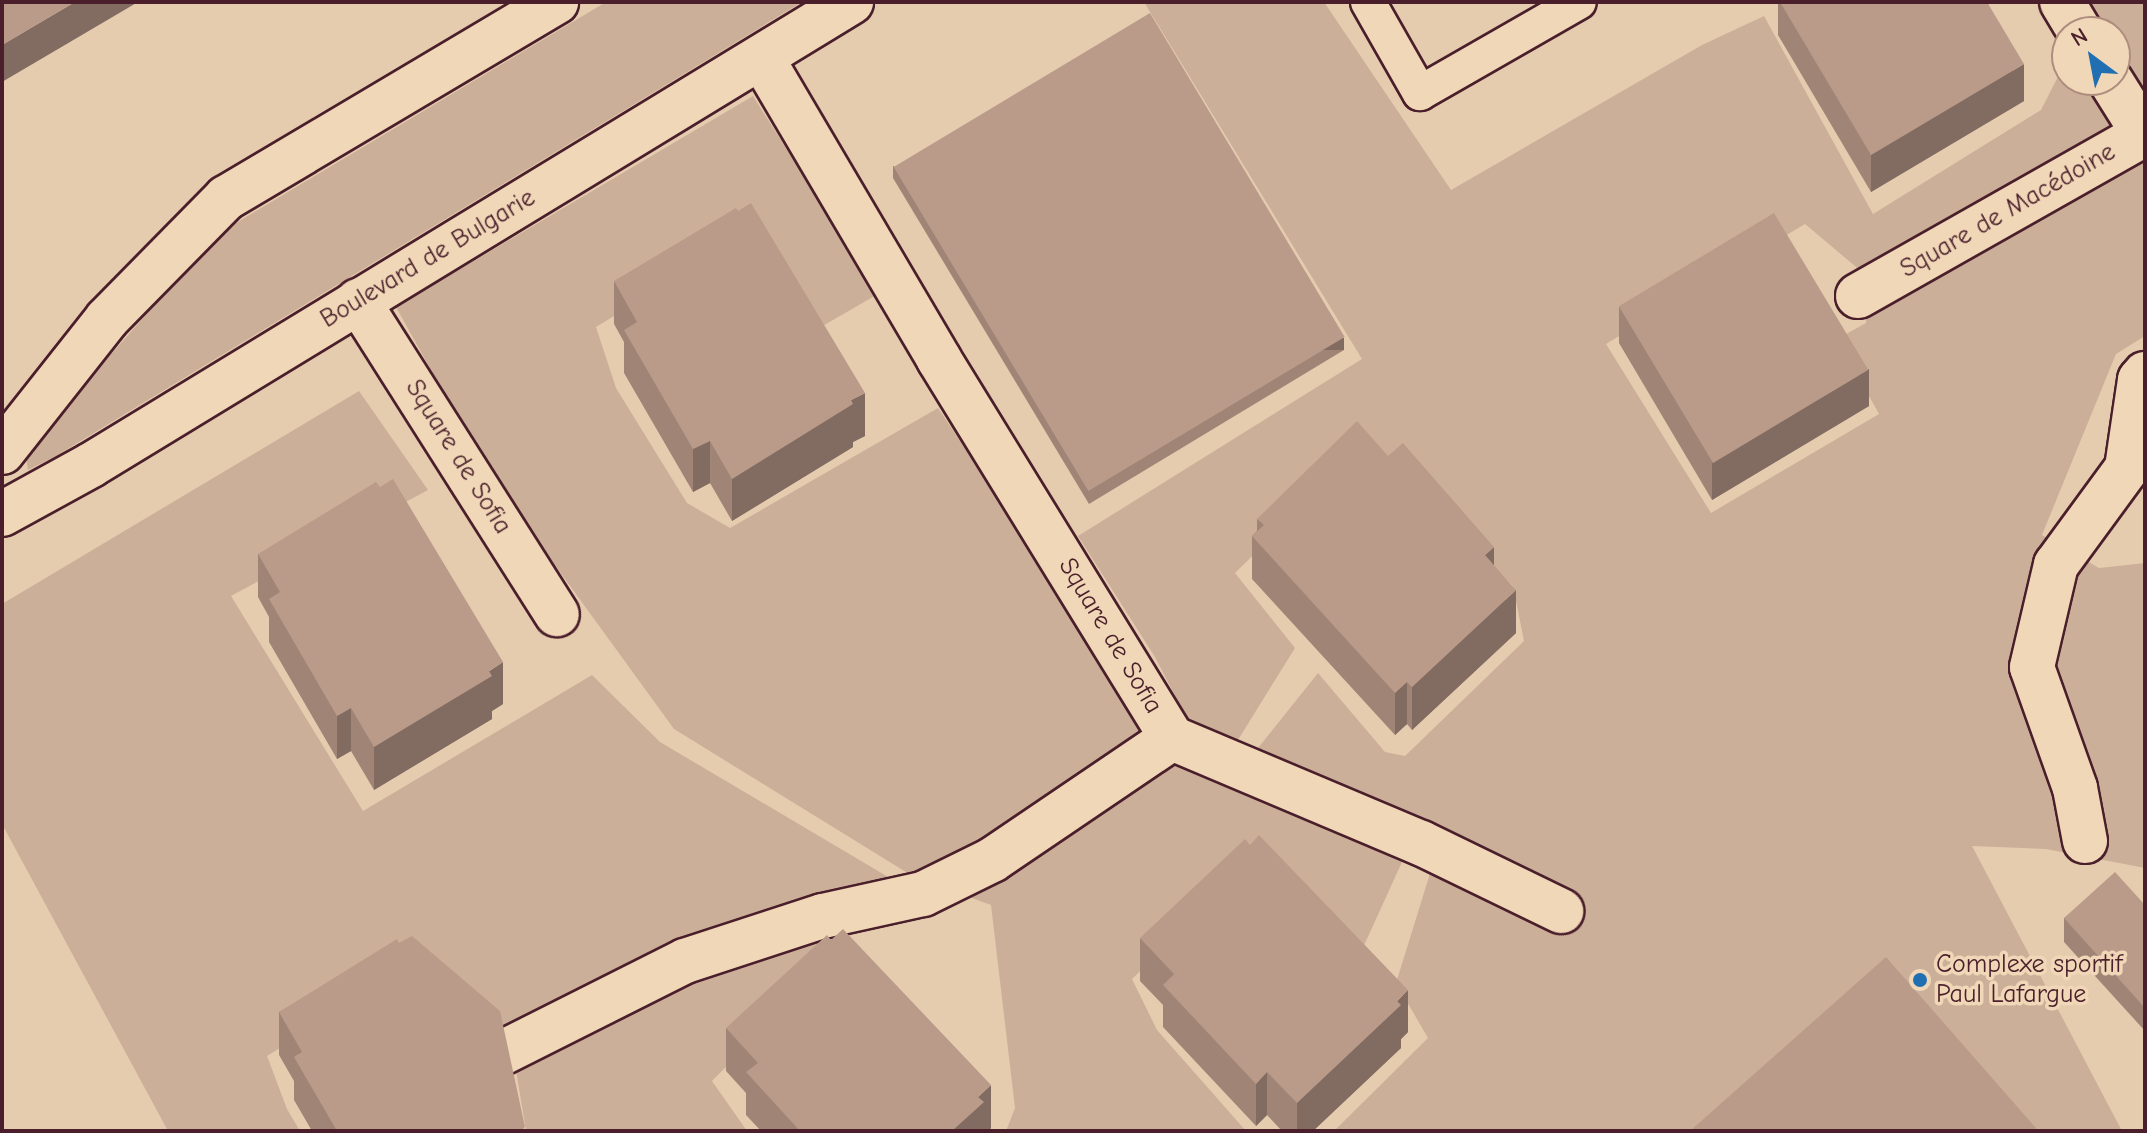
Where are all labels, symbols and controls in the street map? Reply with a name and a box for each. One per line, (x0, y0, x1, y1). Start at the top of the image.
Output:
north arrow (2051, 16, 2131, 96)
text: N (2066, 23, 2092, 52)
street label: Square de Macédoine (1895, 137, 2121, 285)
street label: Boulevard de Bulgarie (315, 183, 541, 335)
street label: Square de Sofia (398, 374, 518, 540)
street label: Square de Sofia (1051, 553, 1169, 719)
place label: Complexe sportif Paul Lafargue (1936, 949, 2122, 1010)
marker: Complexe sportif Paul Lafargue (1911, 971, 1929, 989)

